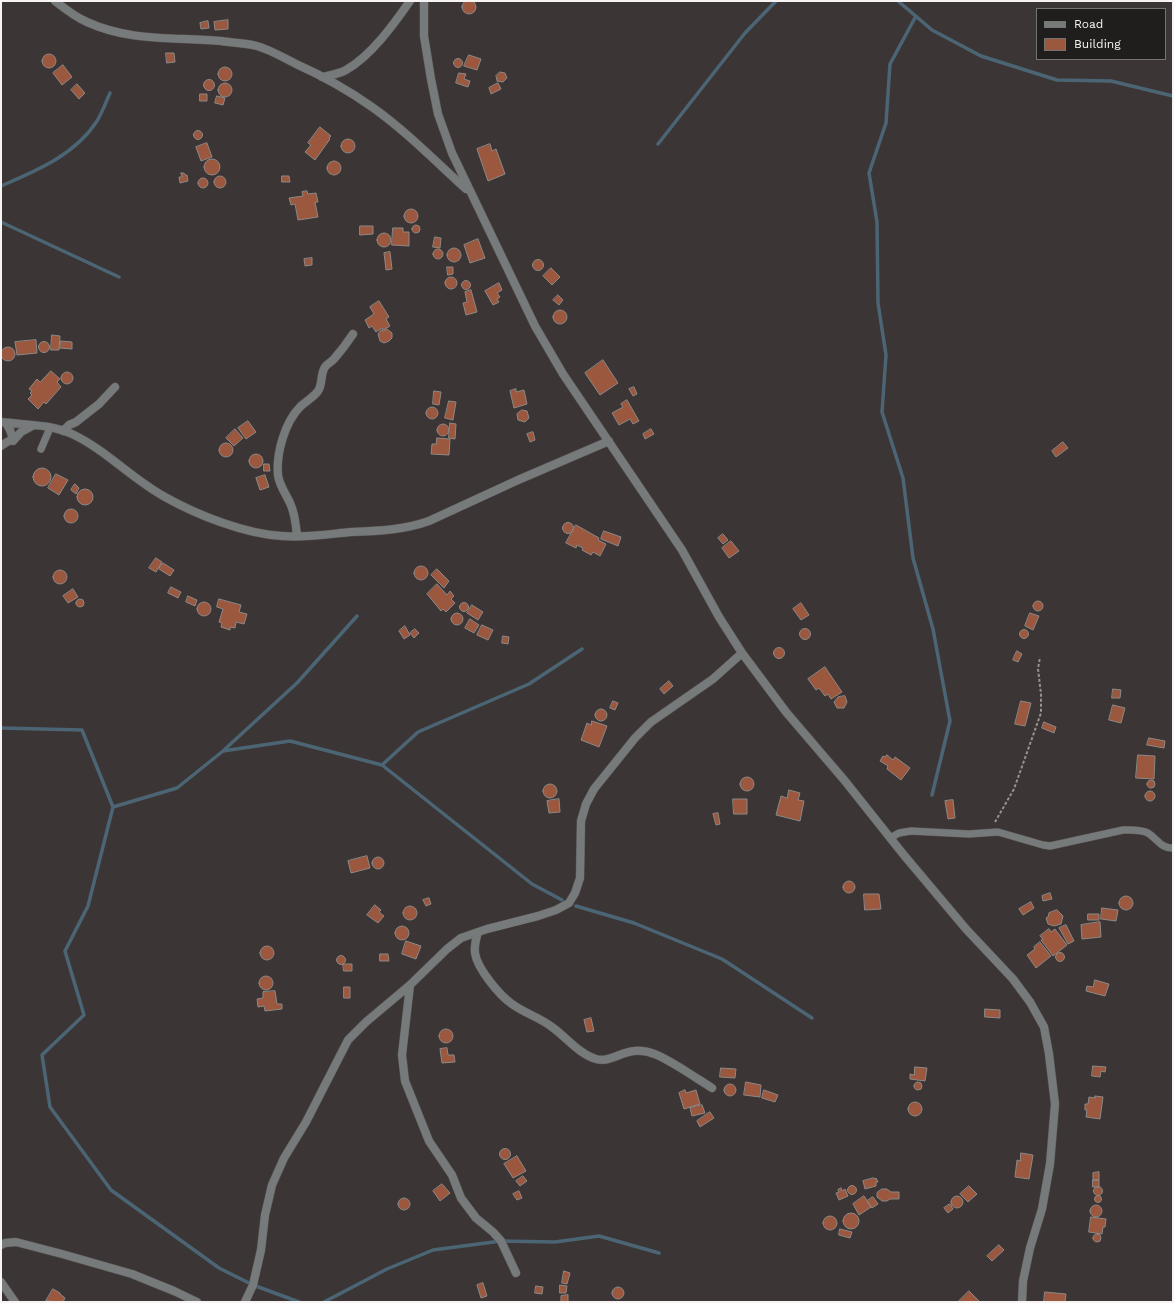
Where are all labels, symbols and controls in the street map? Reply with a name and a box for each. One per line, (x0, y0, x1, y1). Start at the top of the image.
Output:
legend (1036, 8, 1166, 60)
text: Road (1074, 17, 1103, 31)
text: Building (1074, 37, 1121, 51)

